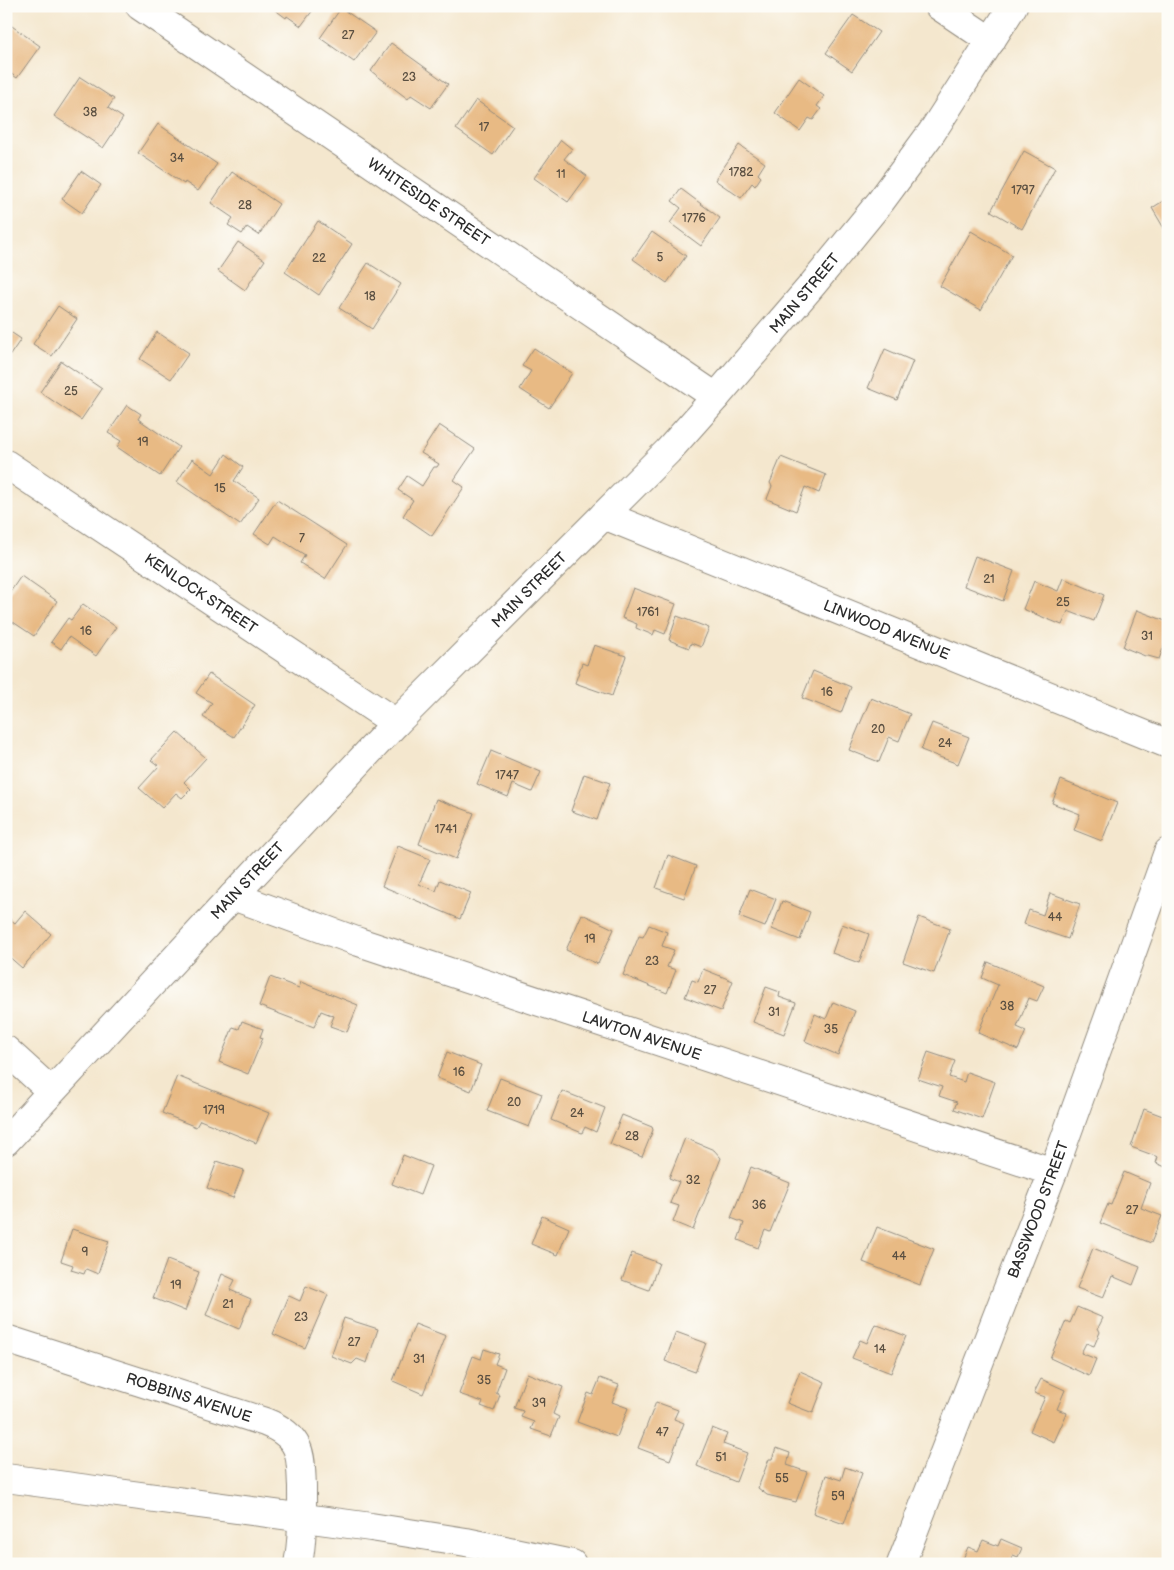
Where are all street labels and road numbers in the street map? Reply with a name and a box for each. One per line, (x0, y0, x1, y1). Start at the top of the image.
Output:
street label: WHITESIDE STREET (364, 154, 493, 251)
street label: MAIN STREET (766, 250, 844, 338)
street label: MAIN STREET (488, 548, 571, 632)
street label: KENLOCK STREET (141, 550, 261, 638)
street label: LINWOOD AVENUE (820, 596, 952, 664)
street label: MAIN STREET (207, 838, 289, 924)
street label: LAWTON AVENUE (579, 1008, 704, 1065)
street label: BASSWOOD STREET (1004, 1139, 1073, 1281)
street label: ROBBINS AVENUE (123, 1369, 254, 1427)

